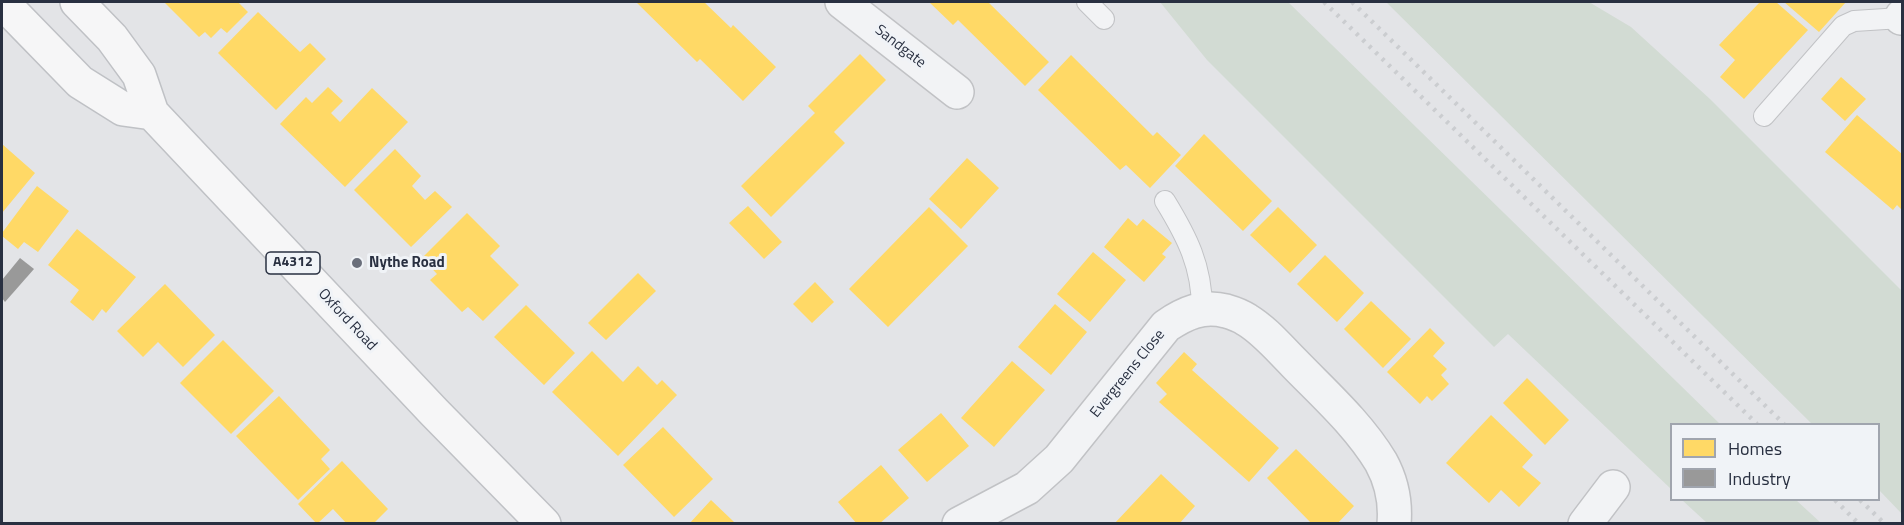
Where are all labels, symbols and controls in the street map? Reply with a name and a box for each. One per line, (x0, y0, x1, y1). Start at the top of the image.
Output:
street label: Sandgate (871, 22, 929, 72)
road number: A4312 (266, 252, 320, 274)
place label: Nythe Road (369, 254, 445, 272)
marker: Nythe Road (350, 256, 364, 270)
street label: Oxford Road (314, 285, 380, 355)
street label: Evergreens Close (1087, 326, 1169, 422)
legend (1670, 423, 1880, 501)
text: Homes (1728, 435, 1782, 462)
text: Industry (1728, 465, 1791, 492)

